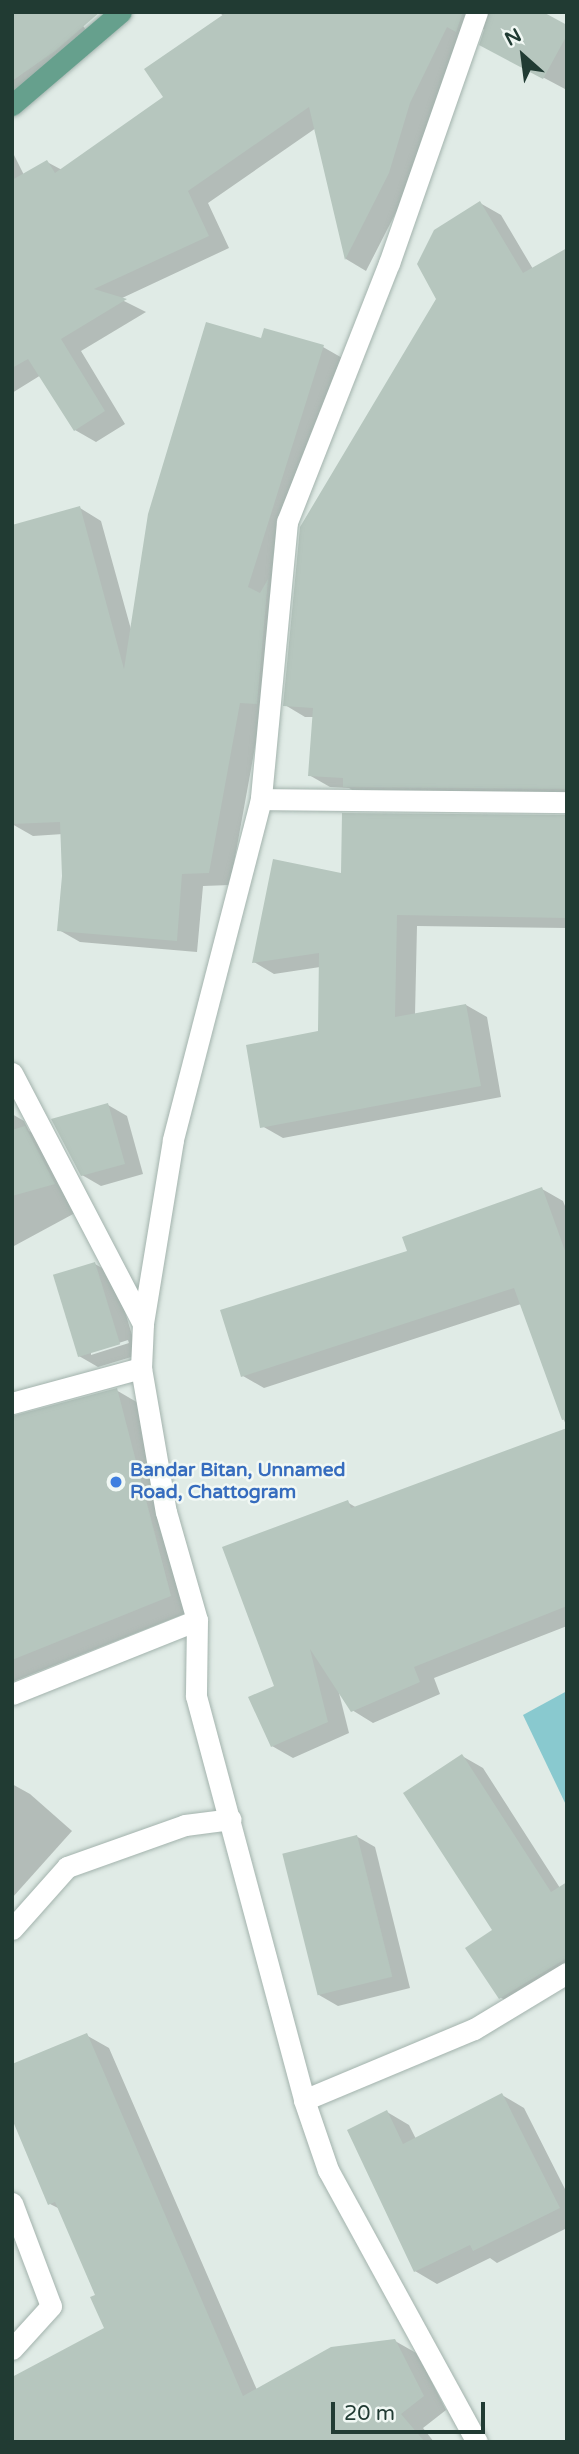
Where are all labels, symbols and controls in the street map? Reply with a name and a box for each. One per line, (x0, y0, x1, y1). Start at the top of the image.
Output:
north arrow (488, 21, 558, 91)
text: N (501, 24, 525, 51)
place label: Bandar Bitan, Unnamed Road, Chattogram (130, 1460, 345, 1504)
marker: Bandar Bitan, Unnamed Road, Chattogram (108, 1474, 124, 1490)
scale bar (334, 2388, 488, 2432)
text: 20 m (344, 2401, 395, 2426)

